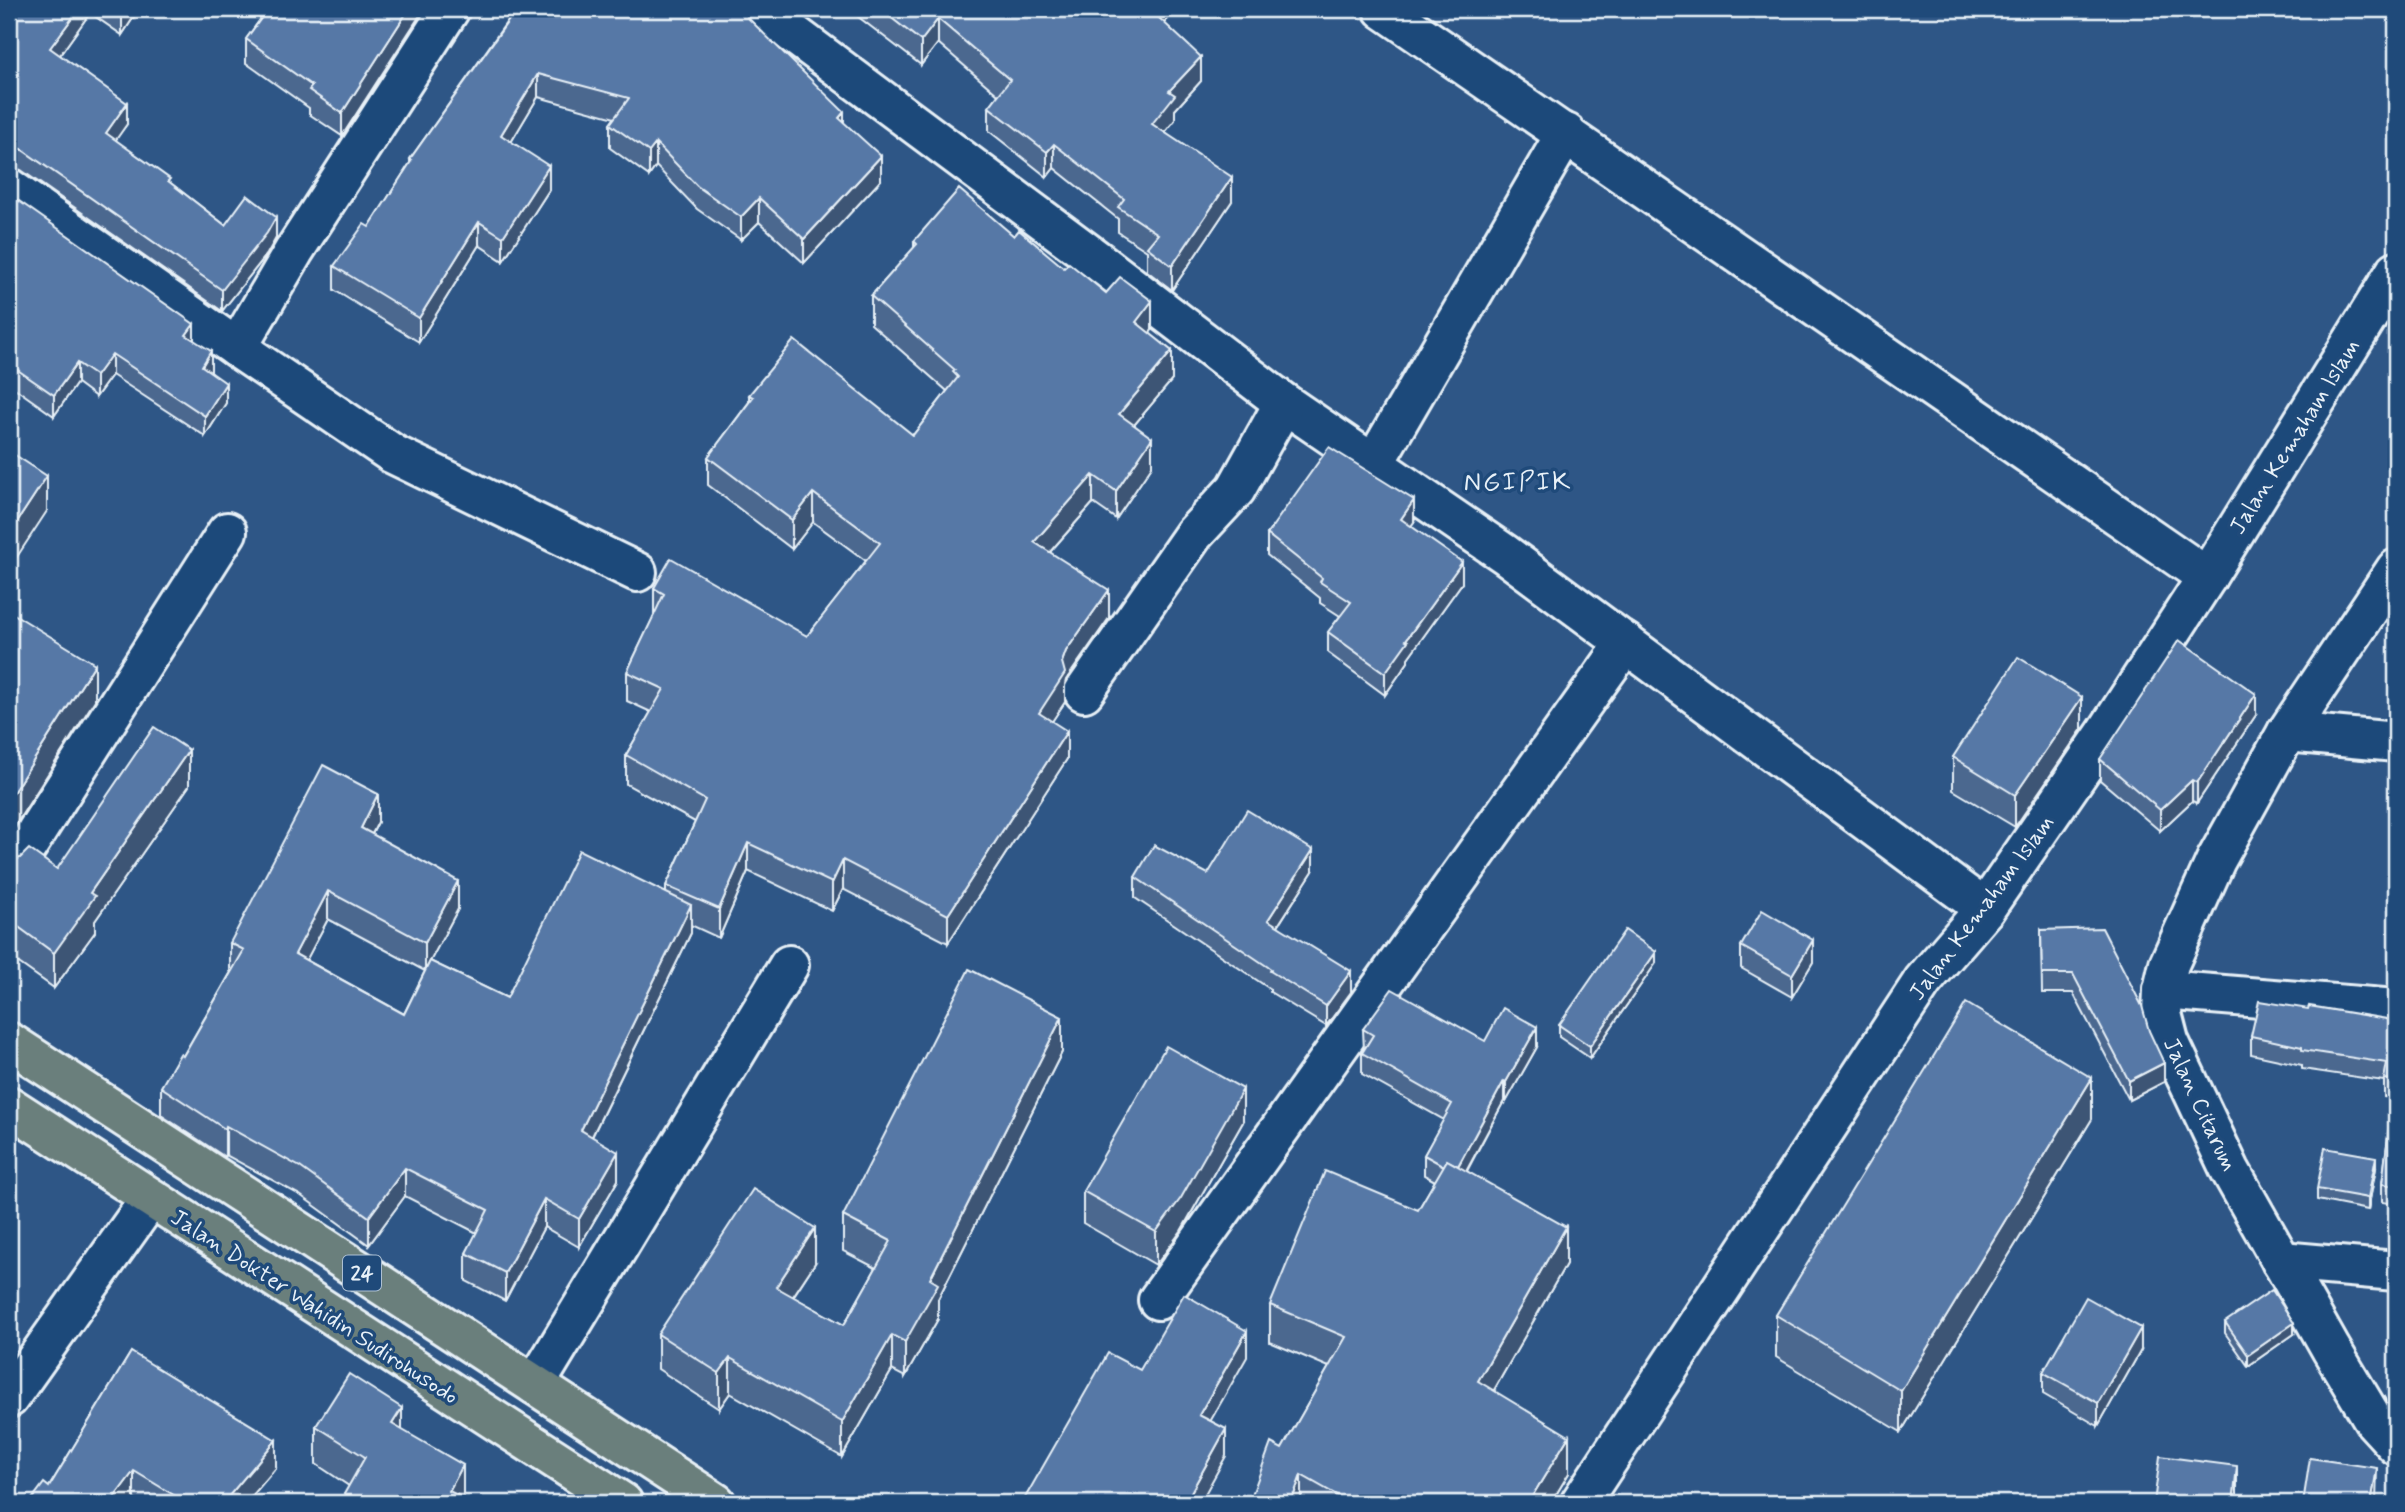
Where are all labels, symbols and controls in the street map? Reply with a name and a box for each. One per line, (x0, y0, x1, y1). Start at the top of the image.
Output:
street label: Jalan Kemaham Islam (2223, 334, 2368, 540)
district label: NGIPIK (1464, 466, 1572, 500)
street label: Jalan Kemaham Islam (1903, 809, 2062, 1007)
street label: Jalan Citarum (2155, 1033, 2243, 1177)
street label: Jalan Dokter Wahidin Sudirohusodo (164, 1203, 464, 1412)
road number: 24 (343, 1256, 381, 1290)

